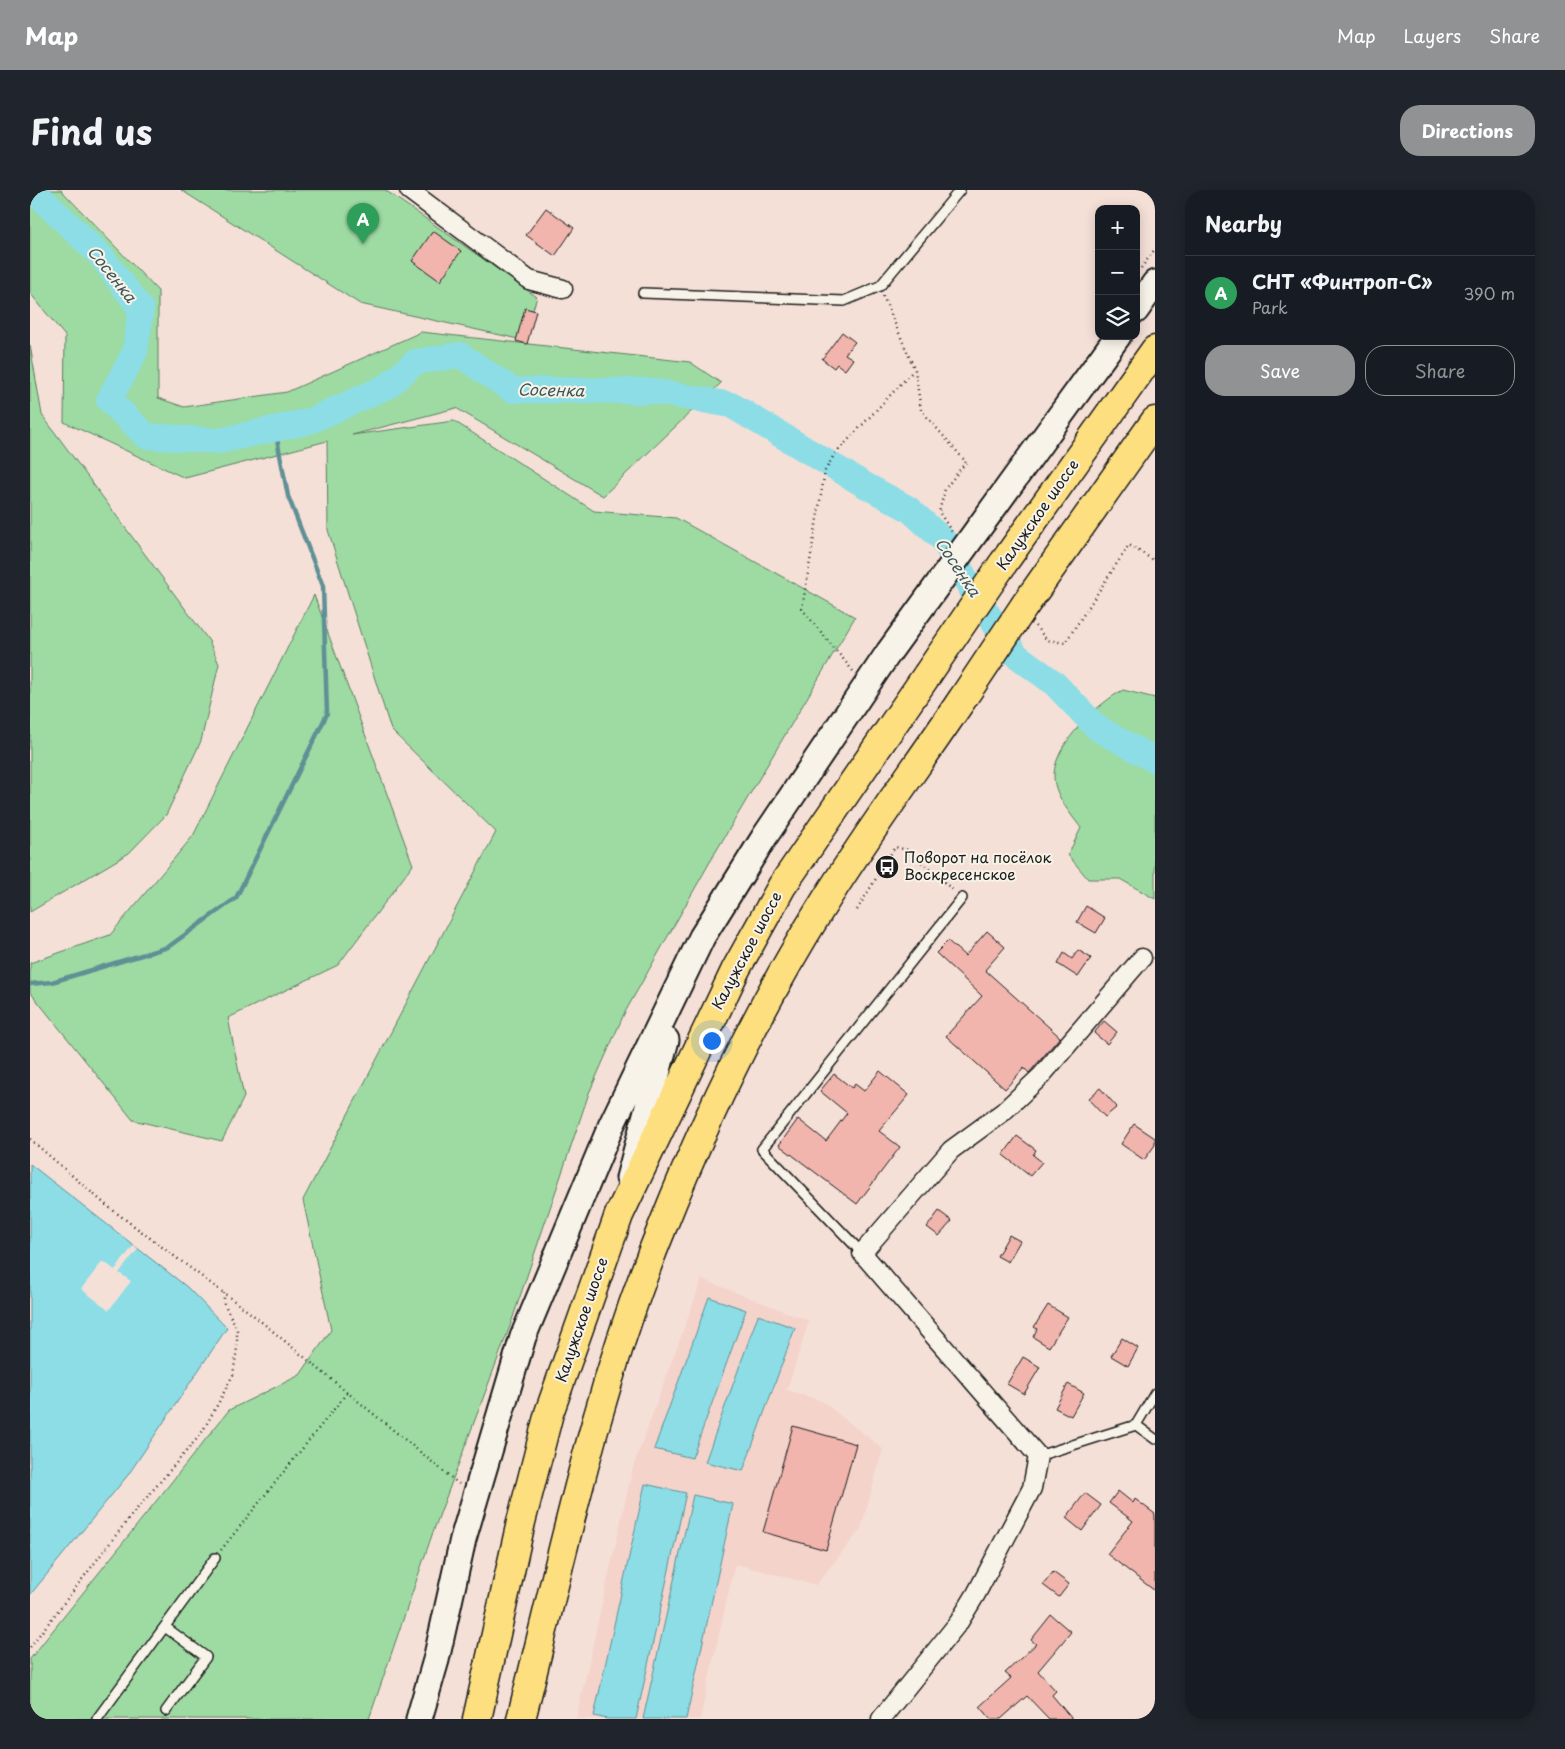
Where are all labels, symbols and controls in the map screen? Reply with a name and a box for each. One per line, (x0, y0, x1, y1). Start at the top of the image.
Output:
text: Map (25, 17, 78, 53)
text: Map (1337, 22, 1376, 49)
text: Layers (1404, 22, 1461, 49)
text: Share (1489, 22, 1540, 49)
text: Find us (30, 104, 152, 157)
button: Directions (1400, 105, 1535, 156)
pin: A (347, 203, 379, 244)
map controls (1095, 205, 1140, 340)
button: + (1095, 205, 1140, 250)
text: Nearby (1205, 207, 1282, 239)
water label: Сосенка (82, 240, 144, 308)
button: − (1095, 250, 1140, 295)
text: СНТ «Финтроп-С» (1252, 267, 1432, 295)
text: A (1215, 281, 1227, 305)
text: 390 m (1464, 281, 1515, 305)
button: layers (1095, 295, 1140, 340)
text: Park (1252, 295, 1288, 319)
button: Save (1205, 345, 1355, 396)
button: Share (1365, 345, 1515, 396)
water label: Сосенка (517, 376, 586, 402)
street label: Калужское шоссе (990, 454, 1084, 574)
water label: Сосенка (930, 532, 988, 602)
place label: Поворот на посёлок Воскресенское (904, 845, 1052, 885)
bus stop icon: Поворот на посёлок Воскресенское (874, 854, 900, 880)
street label: Калужское шоссе (705, 887, 787, 1013)
your location (699, 1028, 725, 1054)
street label: Калужское шоссе (548, 1254, 613, 1385)

